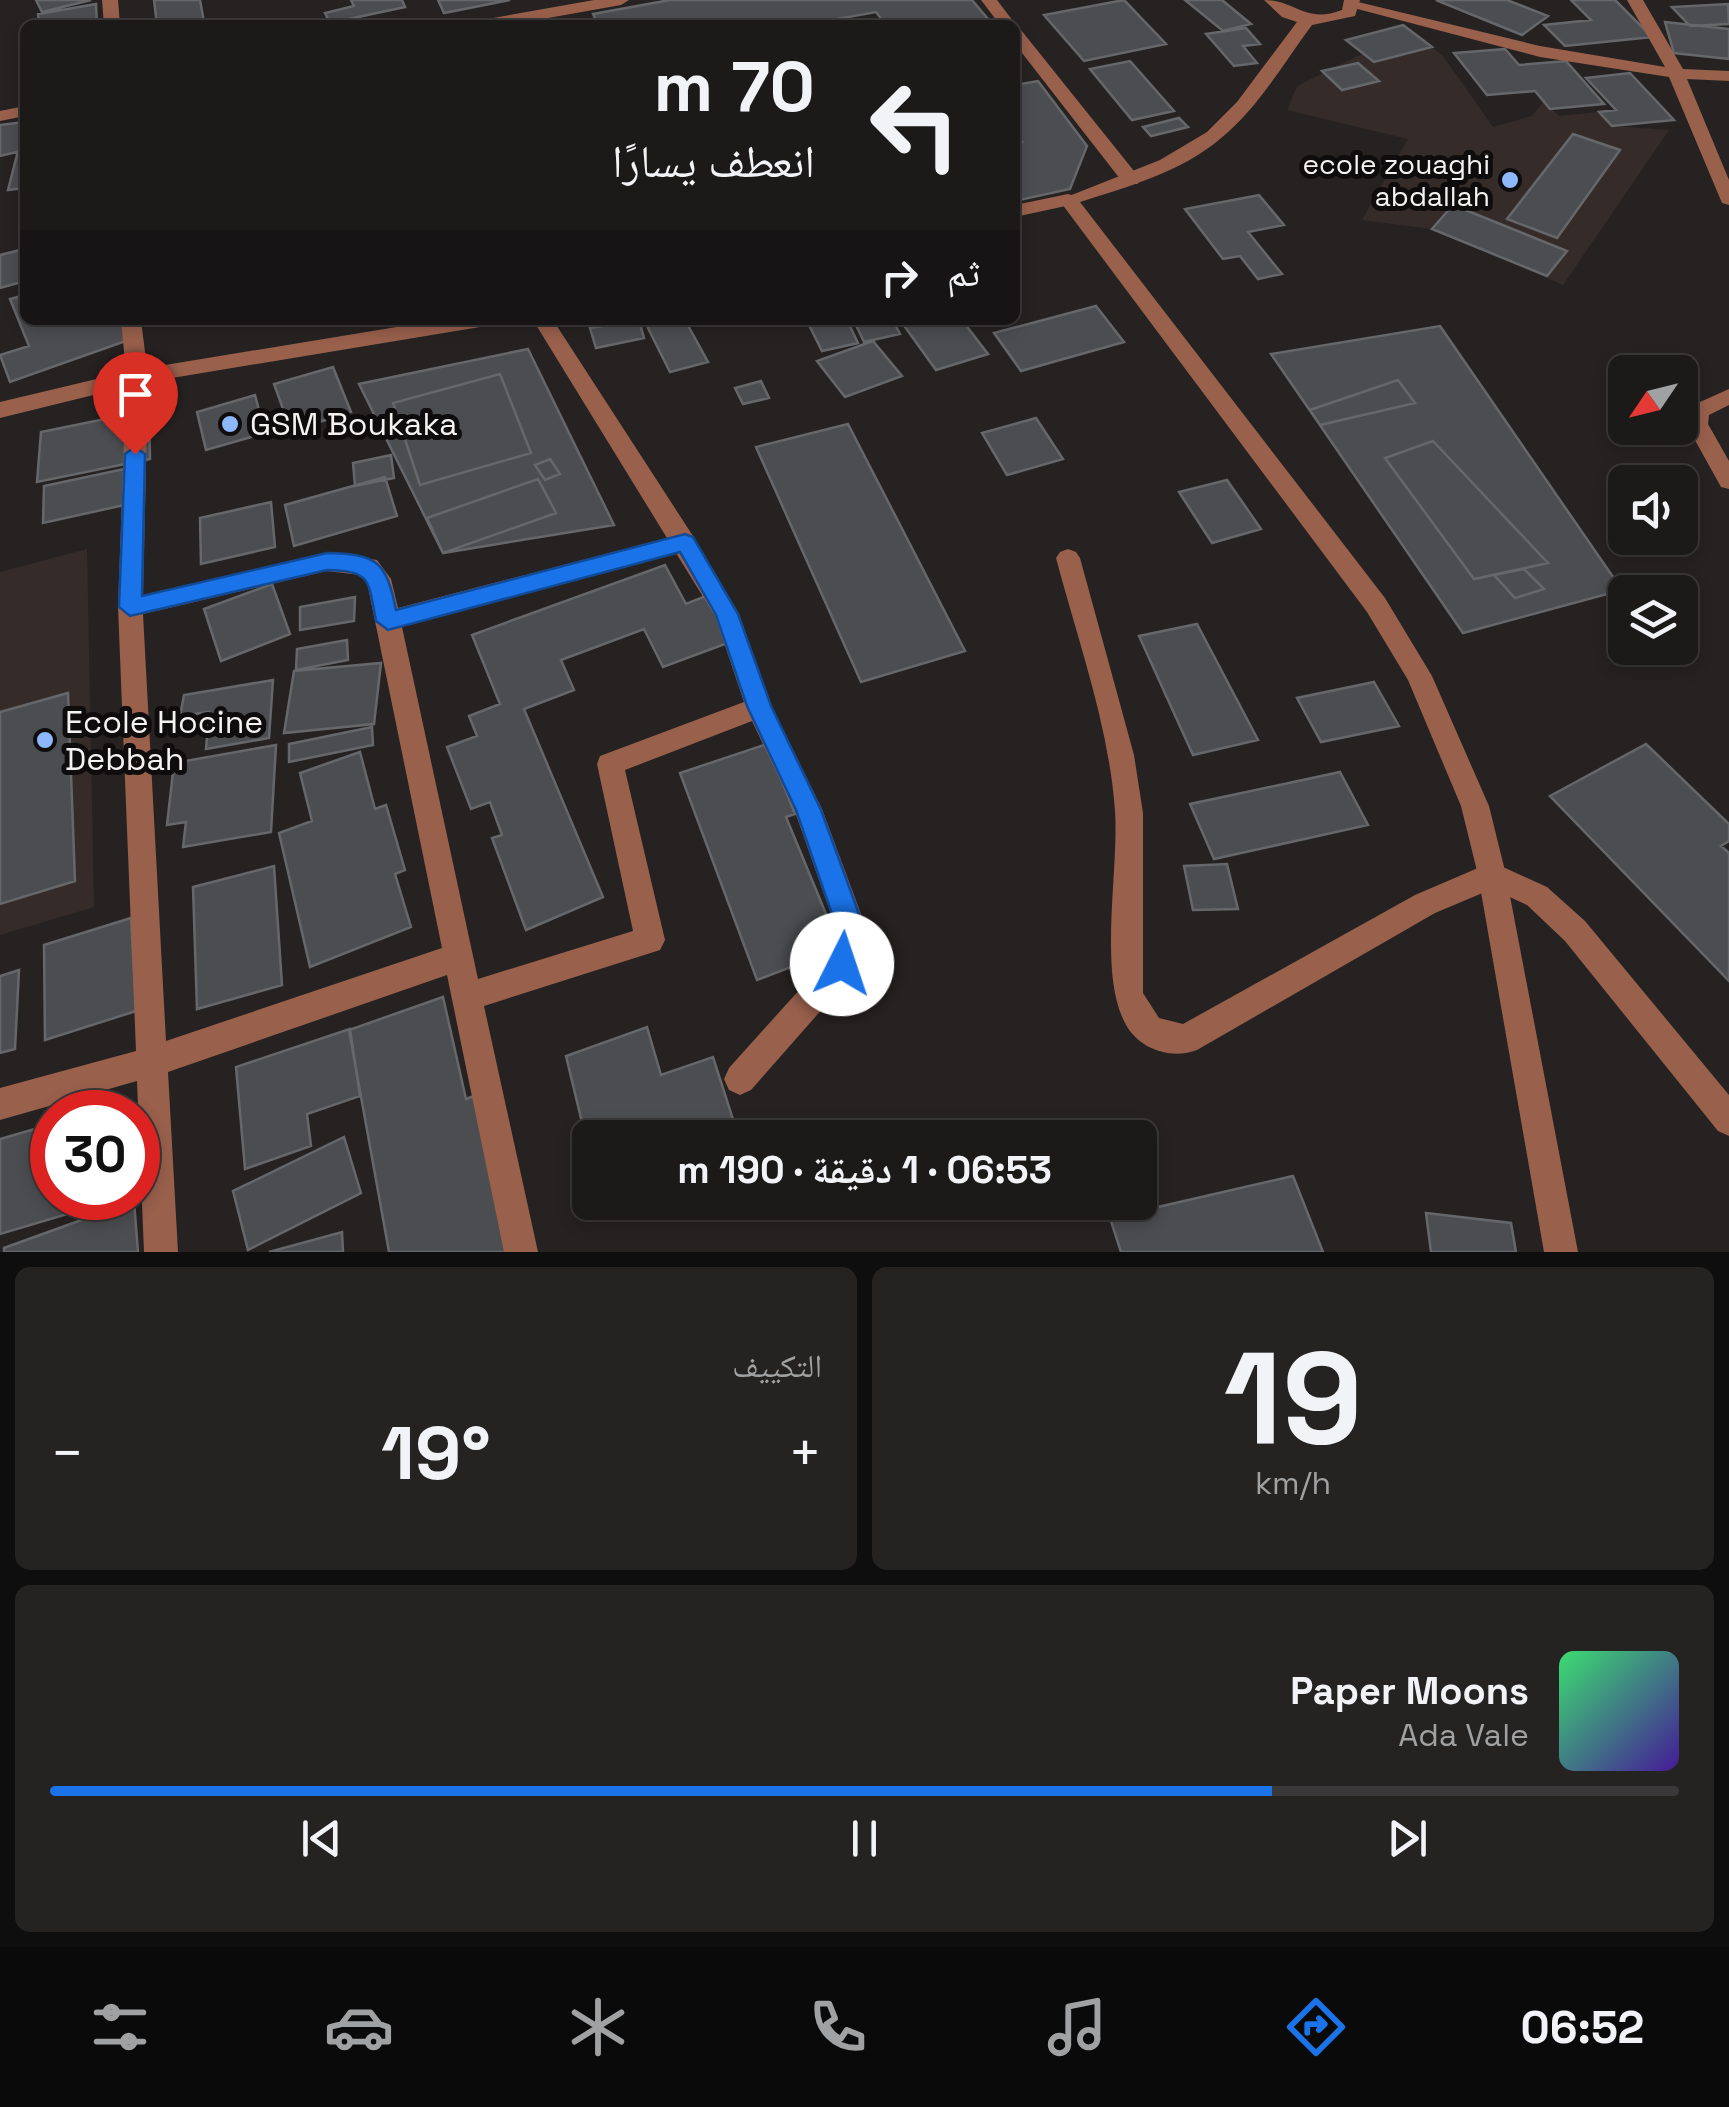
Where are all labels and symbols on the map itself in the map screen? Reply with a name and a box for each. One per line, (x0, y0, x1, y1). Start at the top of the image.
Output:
place label: ecole zouaghi abdallah (1303, 146, 1490, 214)
marker: ecole zouaghi abdallah (1499, 169, 1521, 191)
pin (93, 352, 178, 455)
north arrow (1608, 355, 1698, 445)
place label: GSM Boukaka (250, 404, 458, 444)
marker: GSM Boukaka (219, 413, 241, 435)
place label: Ecole Hocine Debbah (65, 702, 263, 779)
marker: Ecole Hocine Debbah (34, 729, 56, 751)
position arrow (790, 912, 894, 1016)
speed limit sign: 30 (30, 1090, 160, 1220)

